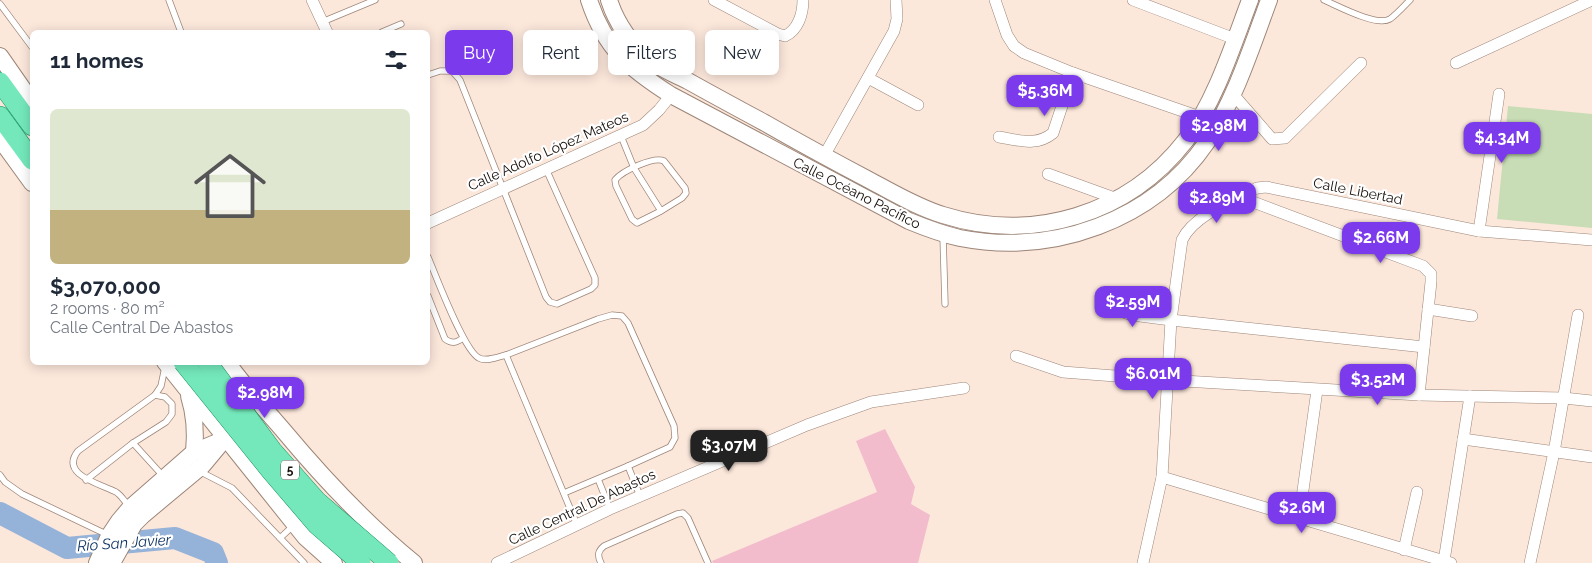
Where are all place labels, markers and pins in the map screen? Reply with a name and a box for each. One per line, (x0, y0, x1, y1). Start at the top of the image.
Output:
pin: $5.36M (1004, 74, 1086, 117)
pin: $2.98M (1178, 110, 1260, 152)
pin: $4.34M (1461, 121, 1543, 164)
pin: $2.89M (1176, 182, 1258, 224)
pin: $2.66M (1340, 222, 1422, 264)
pin: $2.59M (1092, 286, 1174, 328)
pin: $6.01M (1112, 358, 1194, 400)
pin: $3.52M (1337, 364, 1419, 406)
pin: $2.98M (224, 376, 306, 419)
pin: $3.07M (688, 430, 770, 472)
pin: $2.6M (1267, 492, 1337, 534)

